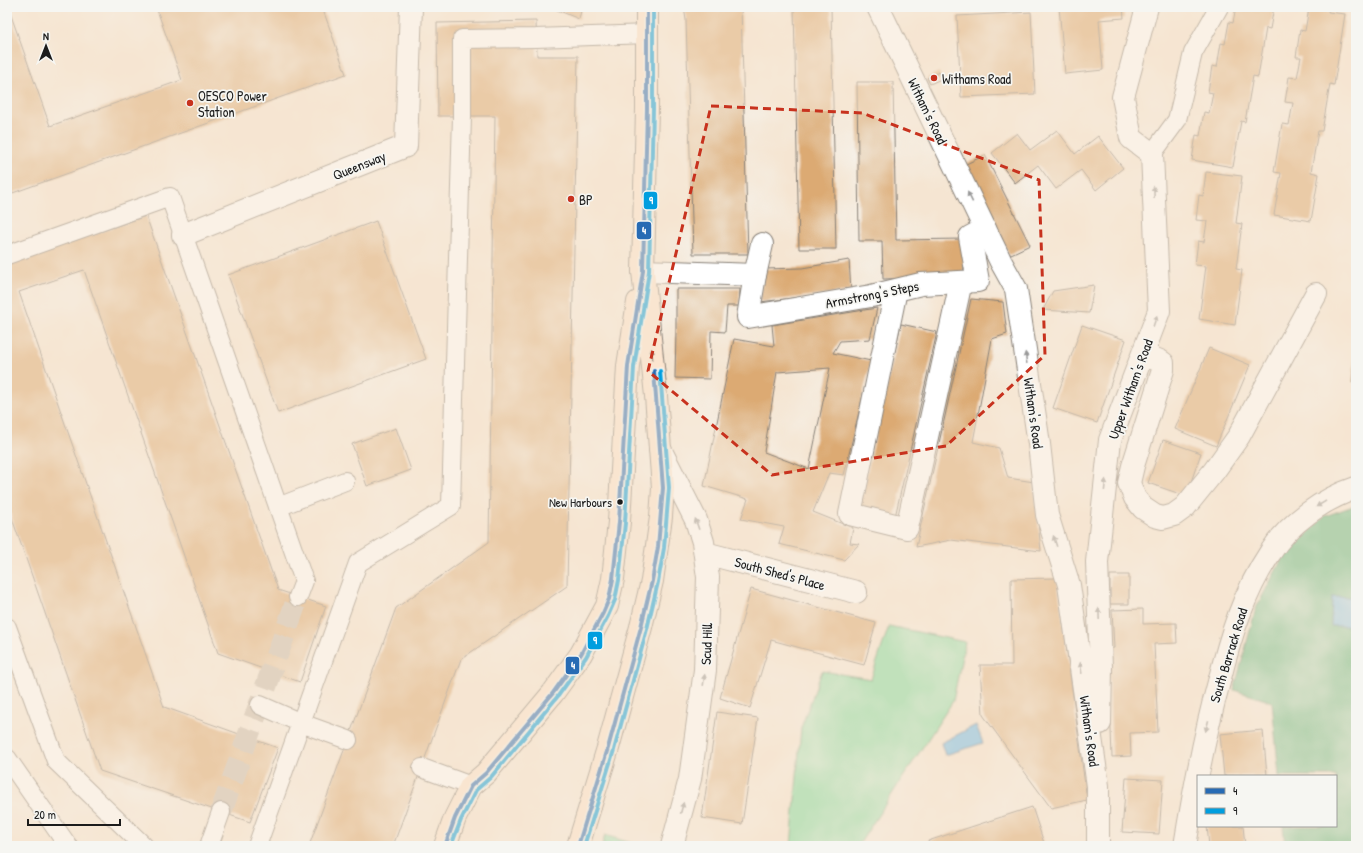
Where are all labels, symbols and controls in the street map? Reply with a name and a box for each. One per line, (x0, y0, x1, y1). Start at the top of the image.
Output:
north arrow (26, 26, 66, 66)
text: N (43, 29, 49, 43)
place label: Withams Road (942, 69, 1012, 88)
marker: Withams Road (929, 73, 939, 83)
street label: Witham's Road (904, 75, 952, 148)
place label: OESCO Power Station (198, 86, 268, 121)
marker: OESCO Power Station (185, 98, 195, 108)
street label: Queensway (330, 146, 389, 185)
one-way arrow (1150, 186, 1157, 198)
place label: BP (579, 190, 593, 209)
line badge: 9 (643, 191, 658, 210)
one-way arrow (967, 192, 973, 203)
text: 9 (649, 193, 653, 207)
marker: BP (566, 194, 576, 204)
line badge: 4 (636, 221, 652, 240)
text: 4 (642, 223, 646, 237)
street label: Armstrong's Steps (824, 276, 920, 313)
one-way arrow (1153, 315, 1159, 327)
street label: Upper Witham's Road (1103, 336, 1158, 442)
one-way arrow (649, 348, 655, 360)
one-way arrow (1023, 352, 1029, 364)
street label: Witham's Road (1020, 376, 1048, 450)
one-way arrow (1102, 479, 1109, 491)
place label: New Harbours (549, 493, 612, 511)
marker: New Harbours (615, 497, 625, 507)
one-way arrow (1315, 501, 1327, 508)
one-way arrow (694, 517, 700, 529)
one-way arrow (1052, 535, 1058, 547)
street label: South Shed's Place (733, 552, 828, 594)
street label: South Barrack Road (1205, 605, 1252, 705)
one-way arrow (1096, 607, 1102, 620)
street label: Scud Hill (696, 622, 716, 665)
line badge: 9 (587, 631, 603, 650)
text: 9 (593, 633, 597, 647)
line badge: 4 (565, 656, 580, 675)
text: 4 (571, 658, 575, 672)
one-way arrow (1078, 662, 1084, 674)
one-way arrow (701, 674, 707, 686)
street label: Witham's Road (1076, 694, 1104, 768)
one-way arrow (1204, 720, 1210, 732)
legend (1197, 775, 1337, 827)
text: 4 (1233, 782, 1238, 799)
scale bar (28, 801, 120, 827)
one-way arrow (680, 802, 686, 815)
text: 9 (1233, 802, 1238, 819)
text: 20 m (34, 806, 56, 823)

